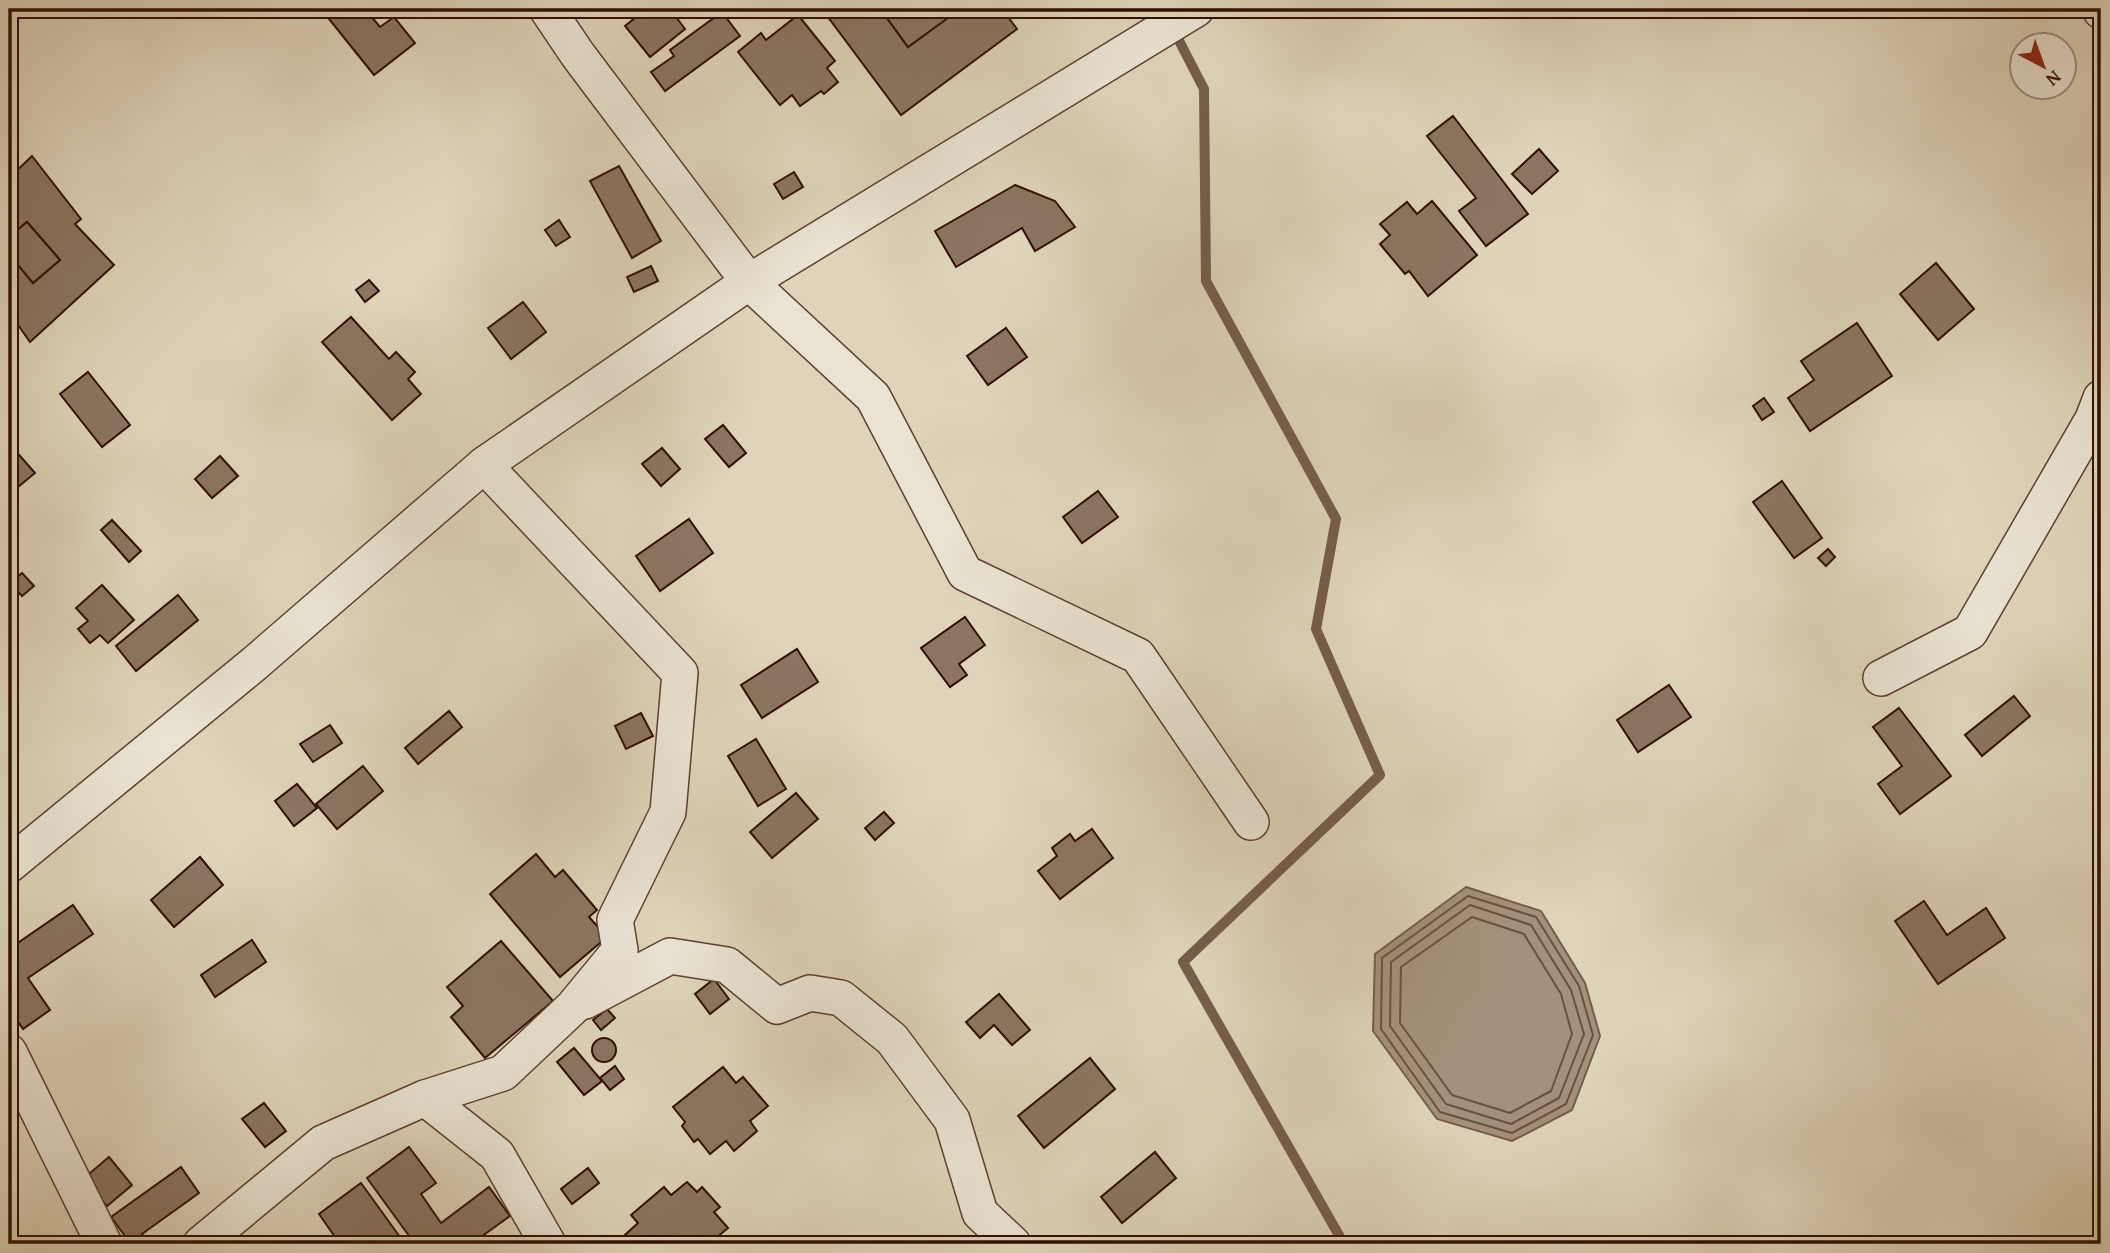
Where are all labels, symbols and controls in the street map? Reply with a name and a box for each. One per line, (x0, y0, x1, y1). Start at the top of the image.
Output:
north arrow (2008, 32, 2078, 102)
text: N (2040, 64, 2068, 94)

